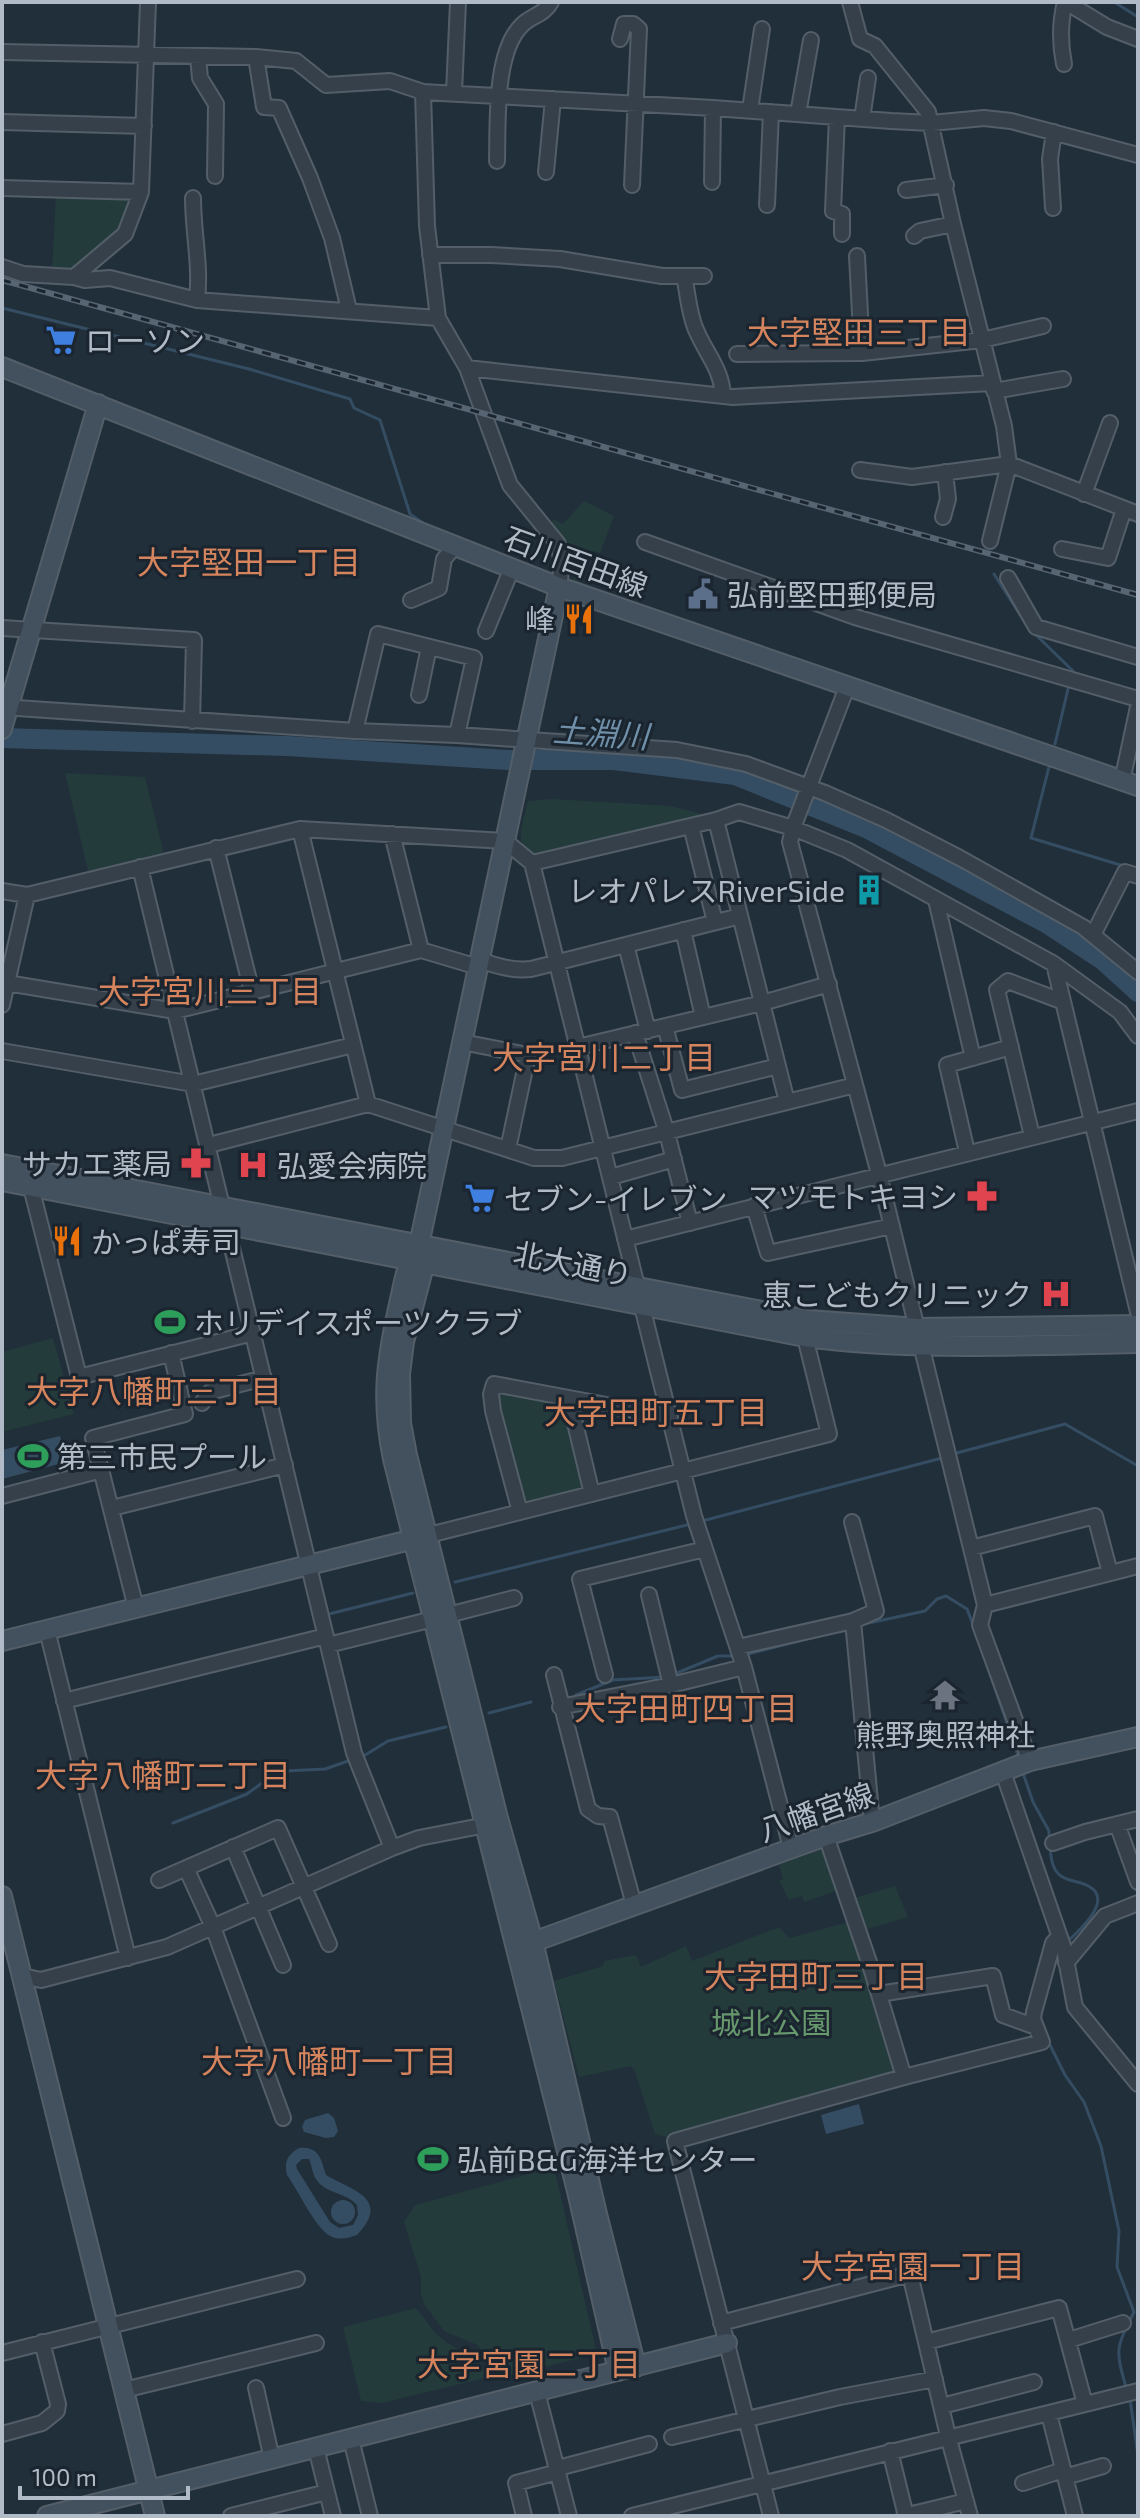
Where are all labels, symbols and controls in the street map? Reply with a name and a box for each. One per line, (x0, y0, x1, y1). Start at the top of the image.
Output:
district label: 大字堅田三丁目 (747, 312, 971, 350)
place label: ローソン (85, 322, 205, 358)
supermarket icon: ローソン (44, 323, 78, 357)
street label: 石川百田線 (499, 518, 653, 604)
district label: 大字堅田一丁目 (137, 542, 361, 580)
place label: 弘前堅田郵便局 (727, 576, 937, 612)
public building icon: 弘前堅田郵便局 (686, 577, 720, 611)
place label: 峰 (525, 601, 555, 637)
restaurant icon: 峰 (562, 602, 596, 636)
water label: 土淵川 (552, 710, 653, 755)
place label: レオパレスRiverSide (568, 872, 845, 908)
building icon: レオパレスRiverSide (852, 873, 886, 907)
district label: 大字宮川三丁目 (98, 971, 322, 1009)
district label: 大字宮川二丁目 (492, 1037, 716, 1075)
place label: サカエ薬局 (22, 1145, 172, 1181)
pharmacy icon: サカエ薬局 (179, 1146, 213, 1180)
place label: 弘愛会病院 (277, 1147, 427, 1183)
hospital icon: 弘愛会病院 (236, 1148, 270, 1182)
place label: マツモトキヨシ (748, 1178, 958, 1214)
pharmacy icon: マツモトキヨシ (965, 1179, 999, 1213)
place label: セブン-イレブン (504, 1180, 727, 1216)
supermarket icon: セブン-イレブン (463, 1181, 497, 1215)
place label: かっぱ寿司 (91, 1223, 241, 1259)
restaurant icon: かっぱ寿司 (50, 1224, 84, 1258)
street label: 北大通り (511, 1234, 635, 1292)
place label: 恵こどもクリニック (762, 1276, 1032, 1312)
hospital icon: 恵こどもクリニック (1039, 1277, 1073, 1311)
place label: ホリデイスポーツクラブ (194, 1304, 523, 1340)
sports icon: ホリデイスポーツクラブ (153, 1305, 187, 1339)
district label: 大字八幡町三丁目 (26, 1371, 282, 1409)
district label: 大字田町五丁目 (544, 1392, 768, 1430)
place label: 第三市民プール (57, 1438, 267, 1474)
sports icon: 第三市民プール (16, 1439, 50, 1473)
temple icon: 熊野奥照神社 (928, 1678, 962, 1712)
district label: 大字田町四丁目 (574, 1688, 798, 1726)
place label: 熊野奥照神社 (855, 1716, 1035, 1752)
district label: 大字八幡町二丁目 (35, 1755, 291, 1793)
street label: 八幡宮線 (753, 1774, 879, 1848)
district label: 大字田町三丁目 (704, 1956, 928, 1994)
park label: 城北公園 (711, 2004, 831, 2040)
district label: 大字八幡町一丁目 (201, 2041, 457, 2079)
place label: 弘前B&G海洋センター (457, 2141, 758, 2177)
sports icon: 弘前B&G海洋センター (416, 2142, 450, 2176)
district label: 大字宮園一丁目 (801, 2246, 1025, 2284)
district label: 大字宮園二丁目 (417, 2344, 641, 2382)
scale bar (20, 2450, 188, 2500)
text: 100 m (32, 2462, 97, 2491)

